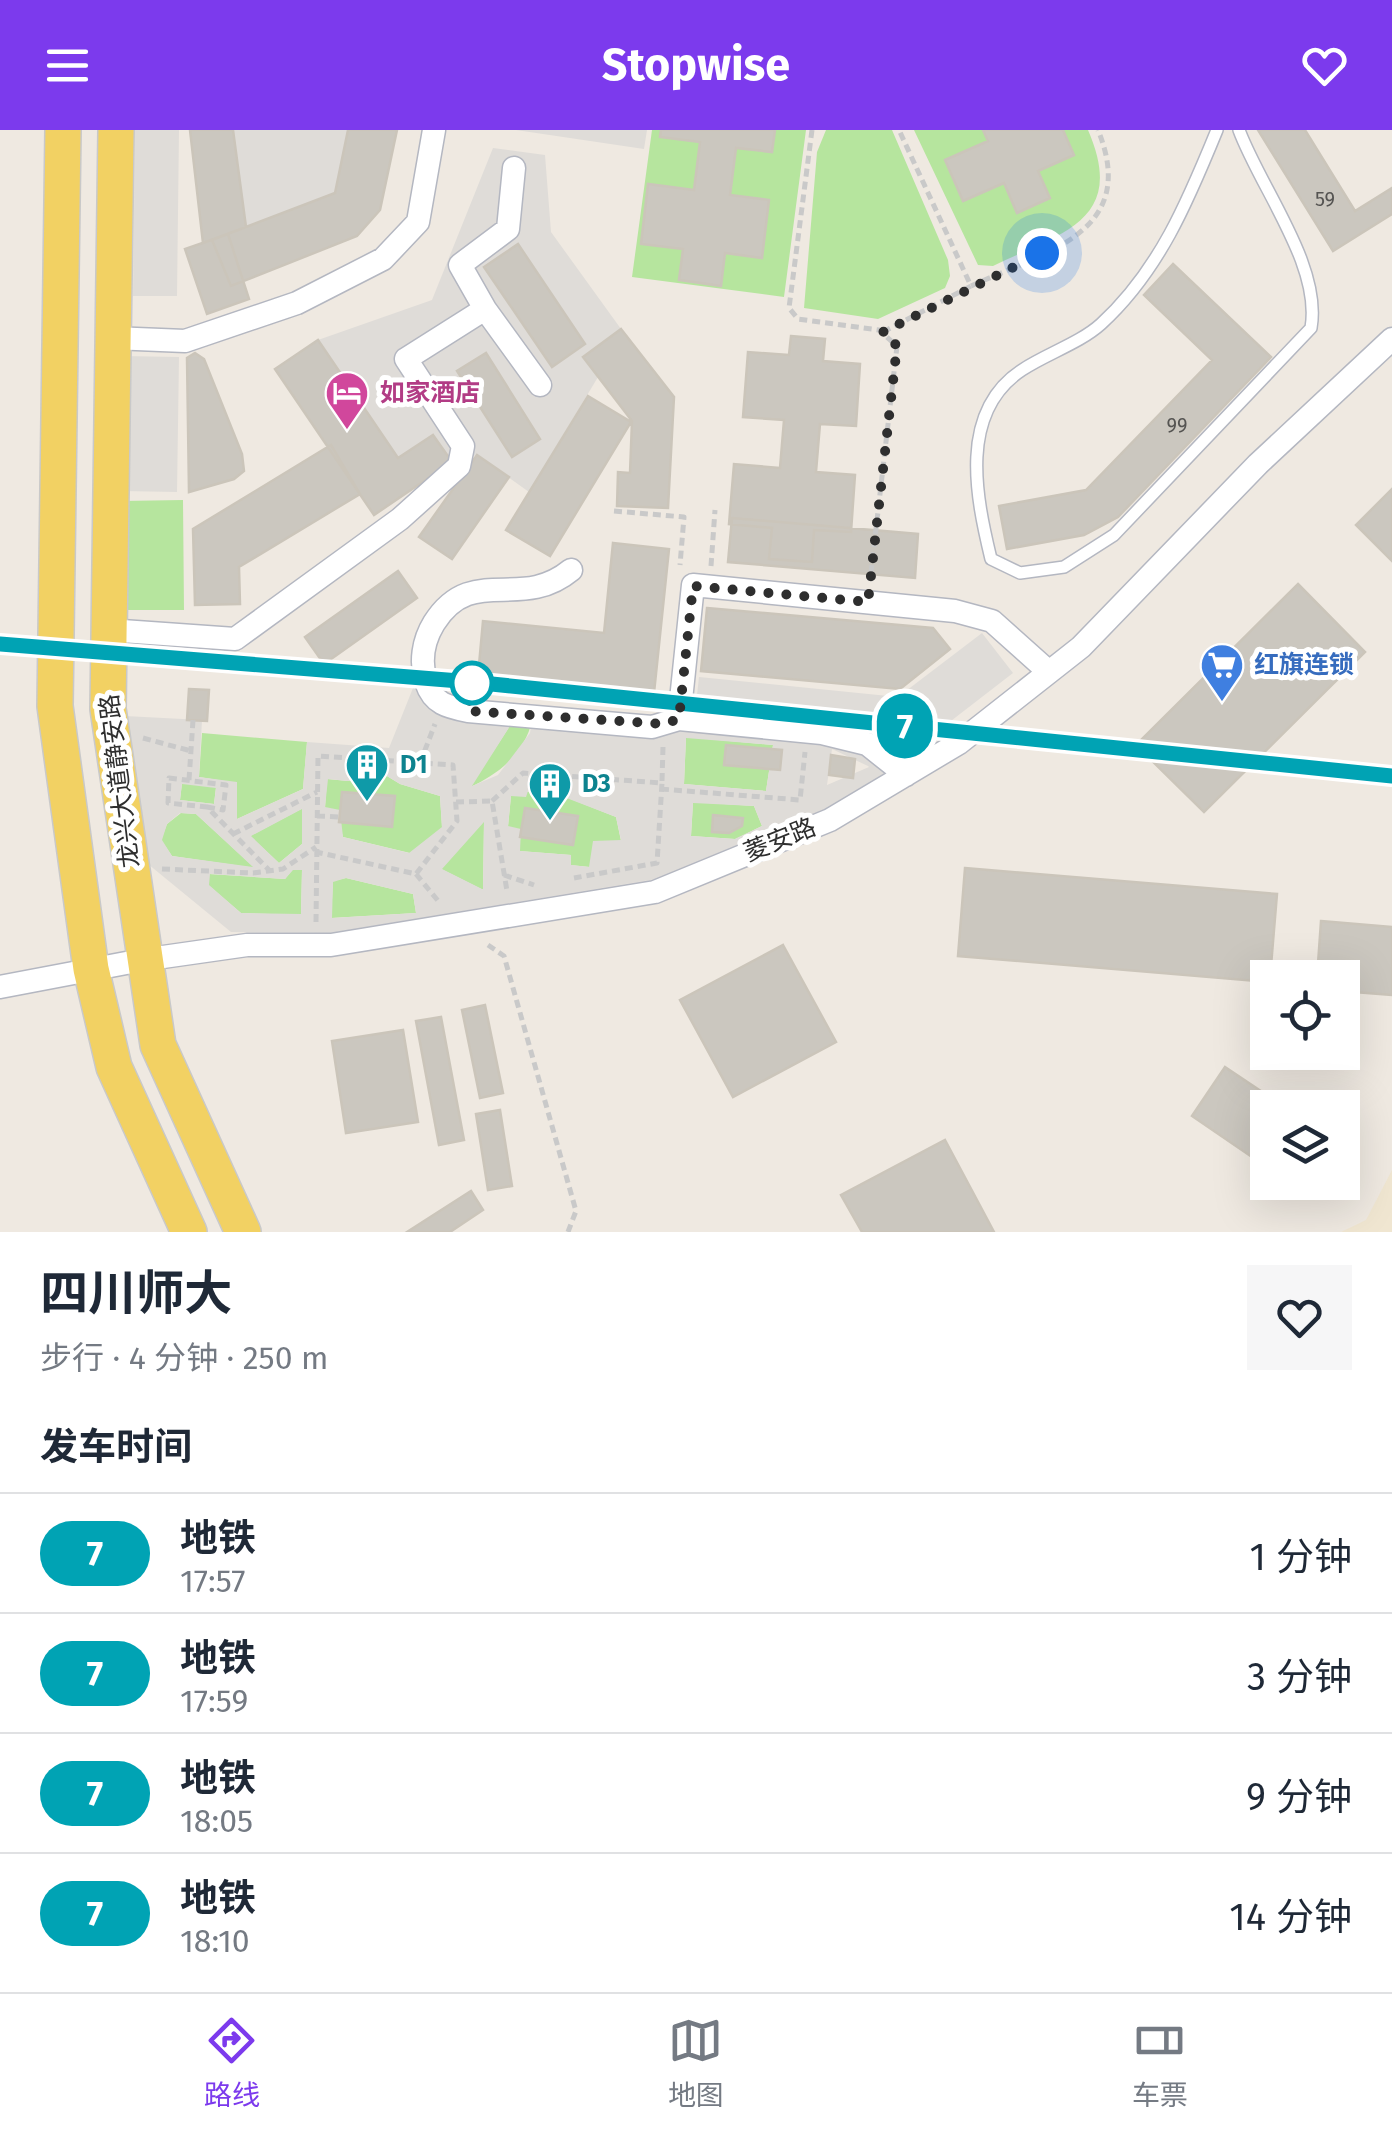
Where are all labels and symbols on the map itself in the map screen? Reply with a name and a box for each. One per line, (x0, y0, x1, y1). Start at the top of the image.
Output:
house number: 59 (1315, 187, 1335, 211)
your location (1017, 228, 1067, 278)
hotel icon: 如家酒店 (324, 370, 370, 431)
place label: 如家酒店 (380, 378, 480, 408)
house number: 99 (1167, 413, 1188, 437)
supermarket icon: 红旗连锁 (1199, 642, 1245, 703)
place label: 红旗连锁 (1254, 650, 1354, 680)
unlabelled marker (451, 662, 493, 704)
street label: 龙兴大道静安路 (94, 692, 146, 870)
line badge: 7 (872, 694, 938, 758)
building icon: D1 (344, 742, 390, 803)
place label: D1 (400, 750, 428, 780)
building icon: D3 (527, 761, 573, 822)
place label: D3 (582, 769, 611, 799)
street label: 菱安路 (740, 812, 820, 868)

